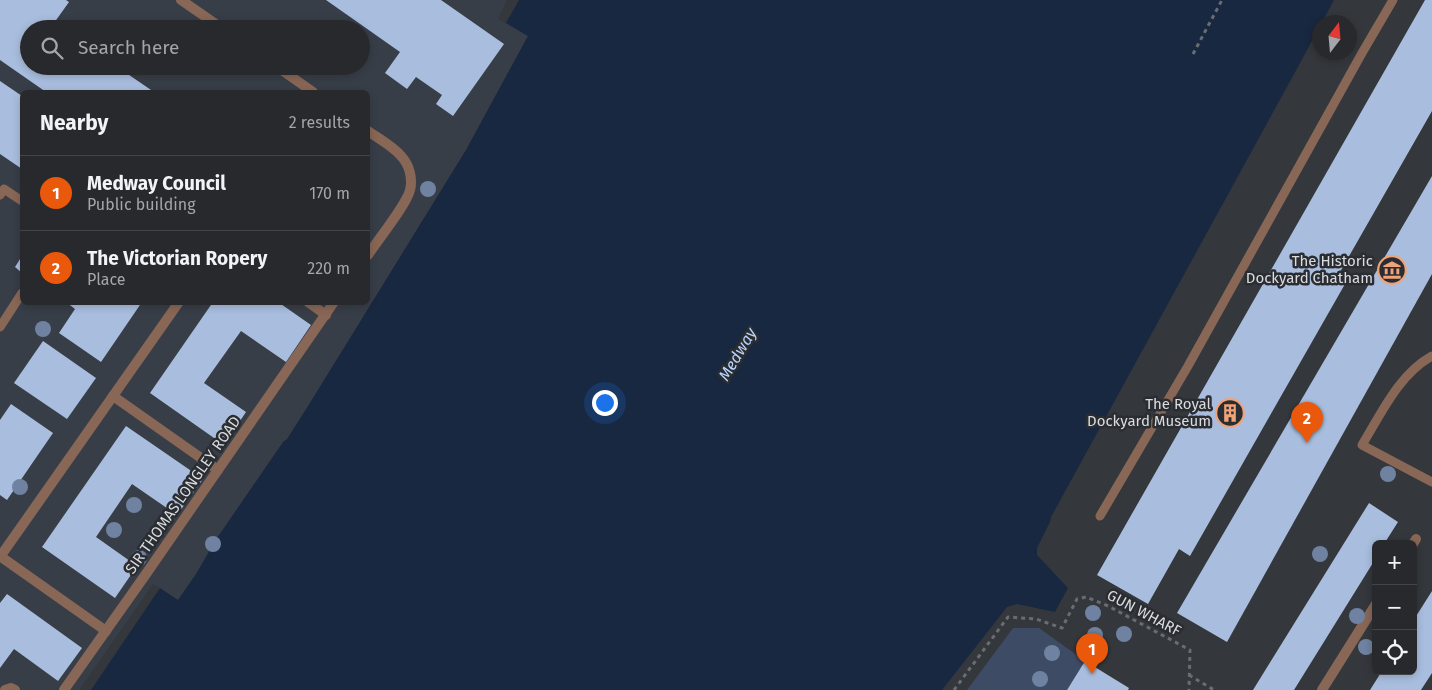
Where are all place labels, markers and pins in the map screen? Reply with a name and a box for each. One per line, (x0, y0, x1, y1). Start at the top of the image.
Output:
place label: The Historic Dockyard Chatham (1246, 252, 1373, 287)
museum icon: The Historic Dockyard Chatham (1377, 255, 1407, 285)
place label: The Royal Dockyard Museum (1087, 395, 1212, 430)
building icon: The Royal Dockyard Museum (1215, 398, 1245, 428)
pin: 2 (1291, 402, 1323, 443)
pin: 1 (1076, 633, 1108, 674)

